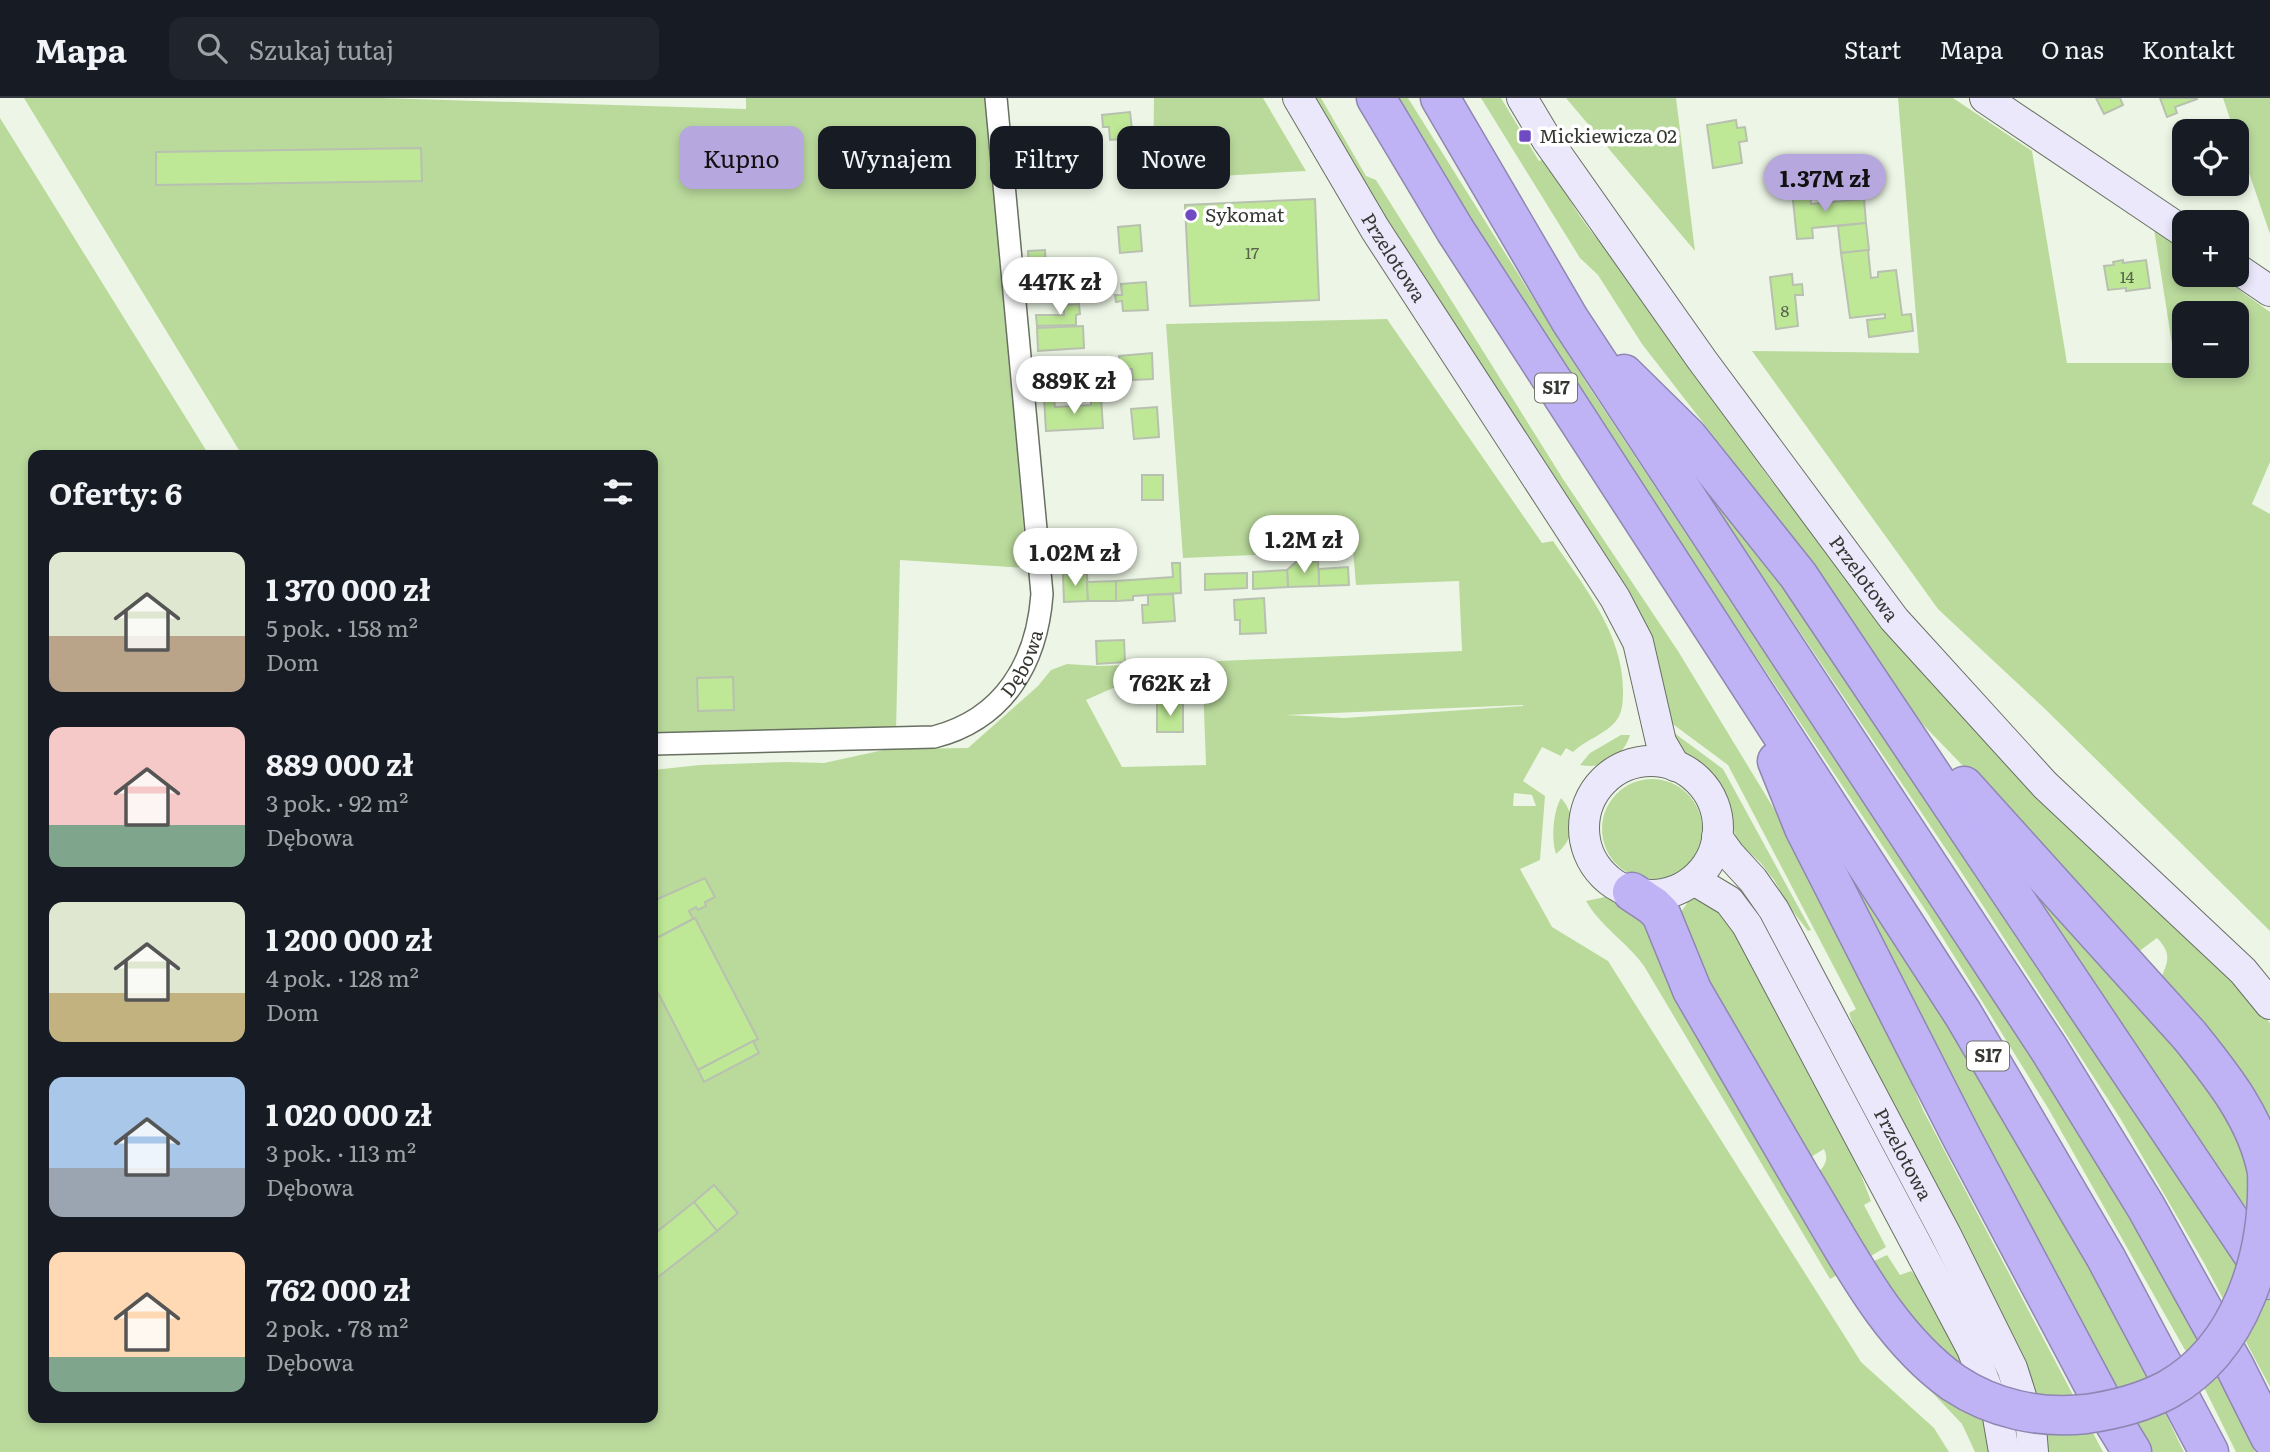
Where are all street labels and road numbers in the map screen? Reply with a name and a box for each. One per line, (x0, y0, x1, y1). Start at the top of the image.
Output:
street label: Przelotowa (1355, 207, 1434, 308)
road number: S17 (1535, 374, 1577, 402)
street label: Przelotowa (1823, 529, 1907, 628)
street label: Dębowa (993, 625, 1049, 703)
road number: S17 (1967, 1042, 2009, 1071)
street label: Przelotowa (1868, 1102, 1940, 1206)

